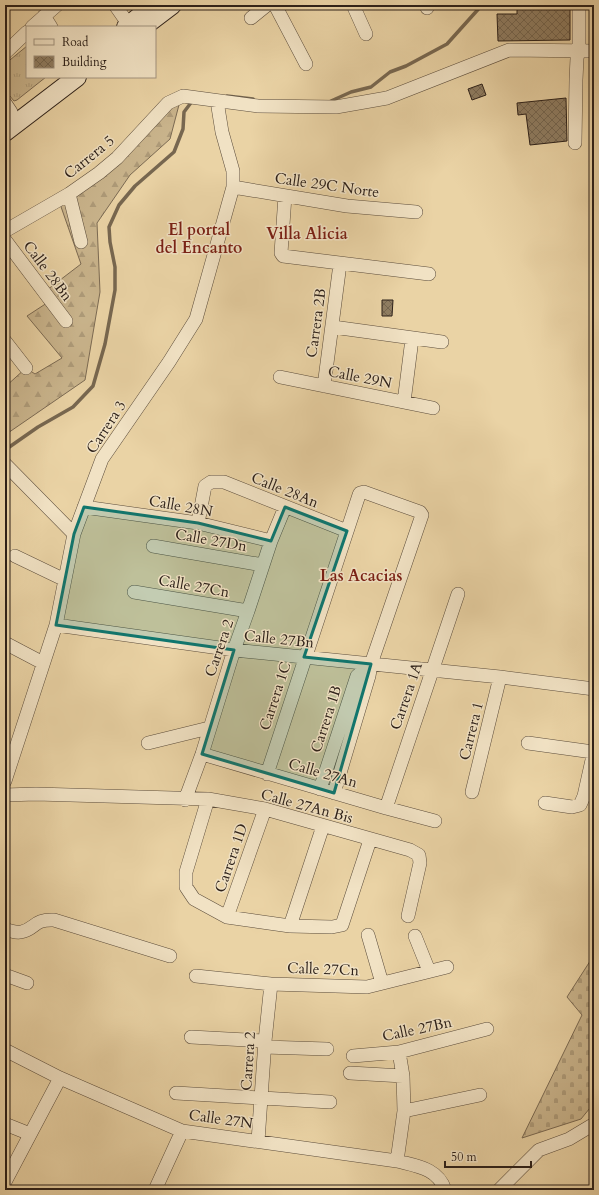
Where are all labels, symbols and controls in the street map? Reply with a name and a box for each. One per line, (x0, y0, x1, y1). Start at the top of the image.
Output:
legend (26, 26, 156, 78)
text: Road (62, 34, 89, 50)
text: Building (62, 54, 107, 70)
street label: Carrera 5 (60, 131, 118, 183)
street label: Calle 29C Norte (274, 168, 381, 202)
district label: El portal del Encanto (156, 219, 242, 259)
district label: Villa Alicia (266, 223, 348, 245)
street label: Calle 28Bn (19, 237, 77, 306)
street label: Carrera 2B (301, 287, 331, 359)
street label: Calle 29N (326, 361, 394, 393)
street label: Carrera 3 (81, 397, 131, 457)
street label: Calle 28An (248, 467, 322, 513)
street label: Calle 28N (147, 491, 215, 521)
street label: Calle 27Dn (174, 524, 249, 556)
district label: Las Acacias (320, 565, 402, 587)
street label: Calle 27Cn (157, 570, 232, 602)
street label: Carrera 2 (200, 616, 238, 679)
street label: Calle 27Bn (243, 625, 316, 653)
street label: Carrera 1C (255, 659, 295, 733)
street label: Carrera 1A (385, 659, 427, 732)
street label: Carrera 1B (306, 683, 346, 755)
street label: Carrera 1 (454, 700, 488, 762)
street label: Calle 27An (286, 754, 360, 793)
street label: Calle 27An Bis (259, 784, 355, 828)
street label: Carrera 1D (210, 821, 252, 895)
street label: Calle 27Cn (287, 958, 360, 980)
street label: Calle 27Bn (380, 1012, 454, 1046)
street label: Carrera 2 (236, 1030, 260, 1091)
street label: Calle 27N (188, 1105, 255, 1133)
scale bar (445, 1143, 531, 1169)
text: 50 m (451, 1149, 478, 1165)

